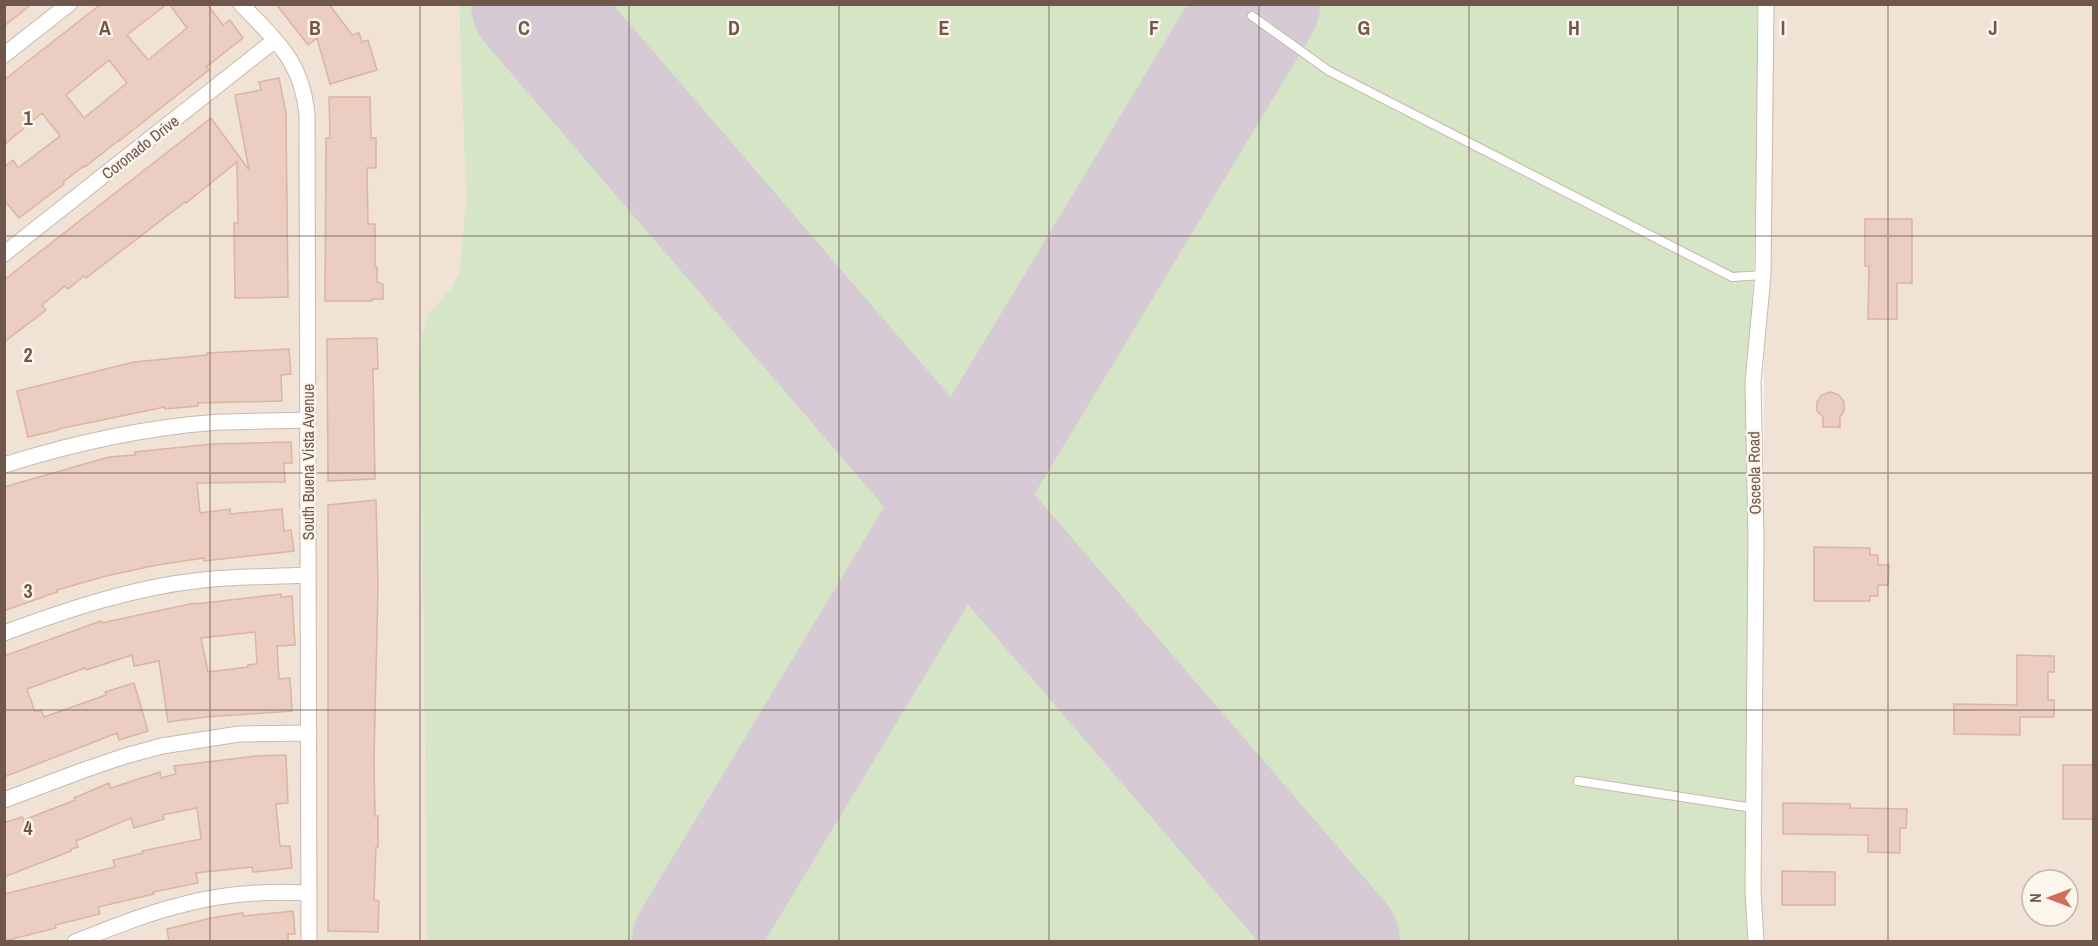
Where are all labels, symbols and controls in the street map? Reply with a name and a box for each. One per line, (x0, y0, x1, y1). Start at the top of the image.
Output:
text: A (99, 14, 111, 41)
text: B (309, 14, 321, 41)
text: C (518, 14, 530, 41)
text: D (728, 14, 740, 41)
text: E (939, 14, 950, 41)
text: F (1149, 14, 1159, 41)
text: G (1358, 14, 1370, 41)
text: H (1568, 14, 1580, 41)
text: I (1781, 14, 1785, 41)
text: J (1988, 14, 1998, 41)
text: 1 (23, 104, 33, 131)
street label: Coronado Drive (97, 110, 183, 184)
text: 2 (23, 341, 33, 368)
street label: South Buena Vista Avenue (297, 384, 319, 540)
street label: Osceola Road (1742, 431, 1766, 515)
text: 3 (23, 577, 33, 604)
text: 4 (23, 814, 33, 841)
north arrow (2020, 868, 2080, 928)
text: N (2024, 893, 2046, 903)

